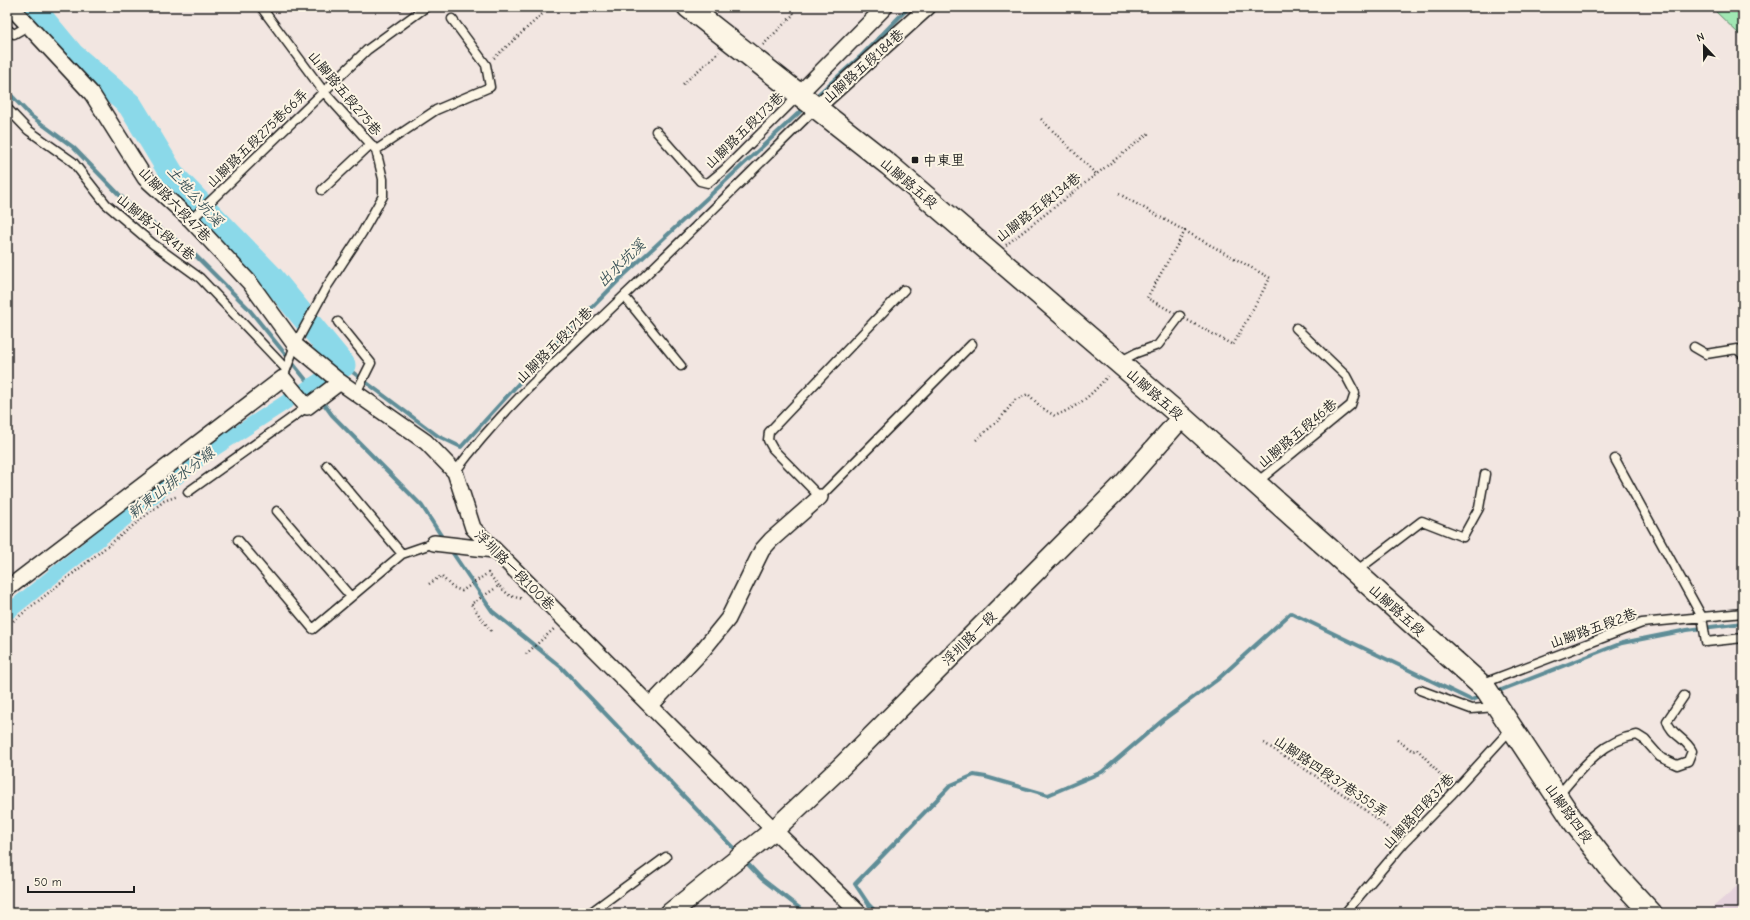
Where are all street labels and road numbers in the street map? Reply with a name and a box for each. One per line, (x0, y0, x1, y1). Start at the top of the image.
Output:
street label: 山腳路五段184巷 (819, 25, 908, 107)
street label: 山腳路五段275巷 (304, 47, 386, 140)
street label: 山腳路五段275巷66弄 (203, 85, 312, 191)
street label: 山腳路五段173巷 (701, 88, 788, 172)
street label: 山腳路五段 (876, 154, 941, 212)
street label: 山腳路六段47巷 (135, 163, 215, 246)
street label: 山腳路五段134巷 (992, 168, 1085, 246)
street label: 山腳路六段41巷 (113, 190, 199, 265)
street label: 山腳路五段171巷 (512, 303, 597, 387)
street label: 山腳路五段 (1123, 365, 1187, 424)
street label: 山腳路五段46巷 (1254, 395, 1341, 472)
street label: 浮圳路一段100巷 (471, 527, 559, 615)
street label: 山腳路五段 (1365, 581, 1428, 640)
street label: 山腳路五段2巷 (1547, 605, 1640, 652)
street label: 浮圳路一段 (939, 608, 1000, 669)
street label: 山腳路四段37巷355弄 (1270, 732, 1391, 821)
street label: 山腳路四段37巷 (1379, 769, 1459, 853)
street label: 山腳路四段 (1541, 780, 1596, 847)

